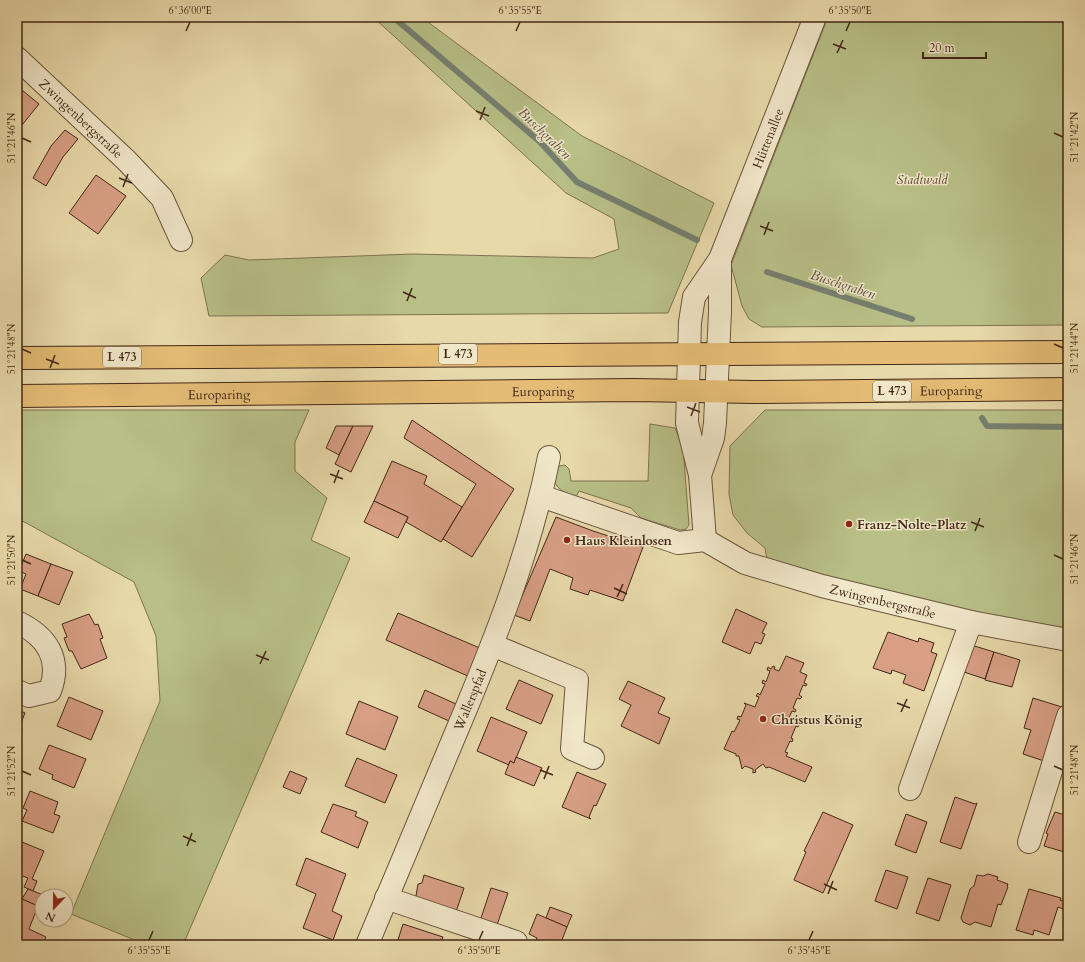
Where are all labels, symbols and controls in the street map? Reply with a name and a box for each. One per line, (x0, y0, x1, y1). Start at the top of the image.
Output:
text: 6°36'00"E (168, 4, 212, 18)
text: 6°35'55"E (498, 4, 542, 18)
text: 6°35'50"E (828, 4, 872, 18)
scale bar (923, 34, 986, 60)
text: 20 m (929, 40, 956, 56)
street label: Zwingenbergstraße (35, 75, 127, 163)
water label: Buschgraben (514, 103, 576, 164)
street label: Hüttenallee (748, 106, 788, 171)
text: 51°21'42"N (1068, 111, 1082, 162)
text: 51°21'46"N (5, 112, 19, 163)
park label: Stadtwald (896, 171, 948, 189)
water label: Buschgraben (808, 265, 878, 304)
text: 51°21'44"N (1068, 322, 1082, 373)
text: 51°21'48"N (5, 323, 19, 374)
road number: L 473 (439, 344, 477, 364)
road number: L 473 (103, 347, 141, 367)
road number: L 473 (873, 381, 911, 401)
street label: Europaring (920, 382, 983, 400)
street label: Europaring (512, 383, 575, 401)
street label: Europaring (188, 386, 251, 404)
place label: Franz-Nolte-Platz (857, 516, 967, 534)
marker: Franz-Nolte-Platz (844, 519, 854, 529)
place label: Haus Kleinlosen (575, 532, 672, 550)
text: 51°21'46"N (1068, 533, 1082, 584)
text: 51°21'50"N (5, 534, 19, 585)
marker: Haus Kleinlosen (562, 535, 572, 545)
street label: Zwingenbergstraße (828, 580, 938, 623)
street label: Wallerspfad (449, 666, 491, 735)
place label: Christus König (771, 711, 862, 729)
marker: Christus König (758, 714, 768, 724)
text: 51°21'48"N (1068, 744, 1082, 795)
text: 51°21'52"N (5, 745, 19, 796)
north arrow (34, 888, 74, 928)
text: N (43, 908, 58, 926)
text: 6°35'55"E (127, 944, 171, 958)
text: 6°35'50"E (457, 944, 501, 958)
text: 6°35'45"E (787, 944, 831, 958)

